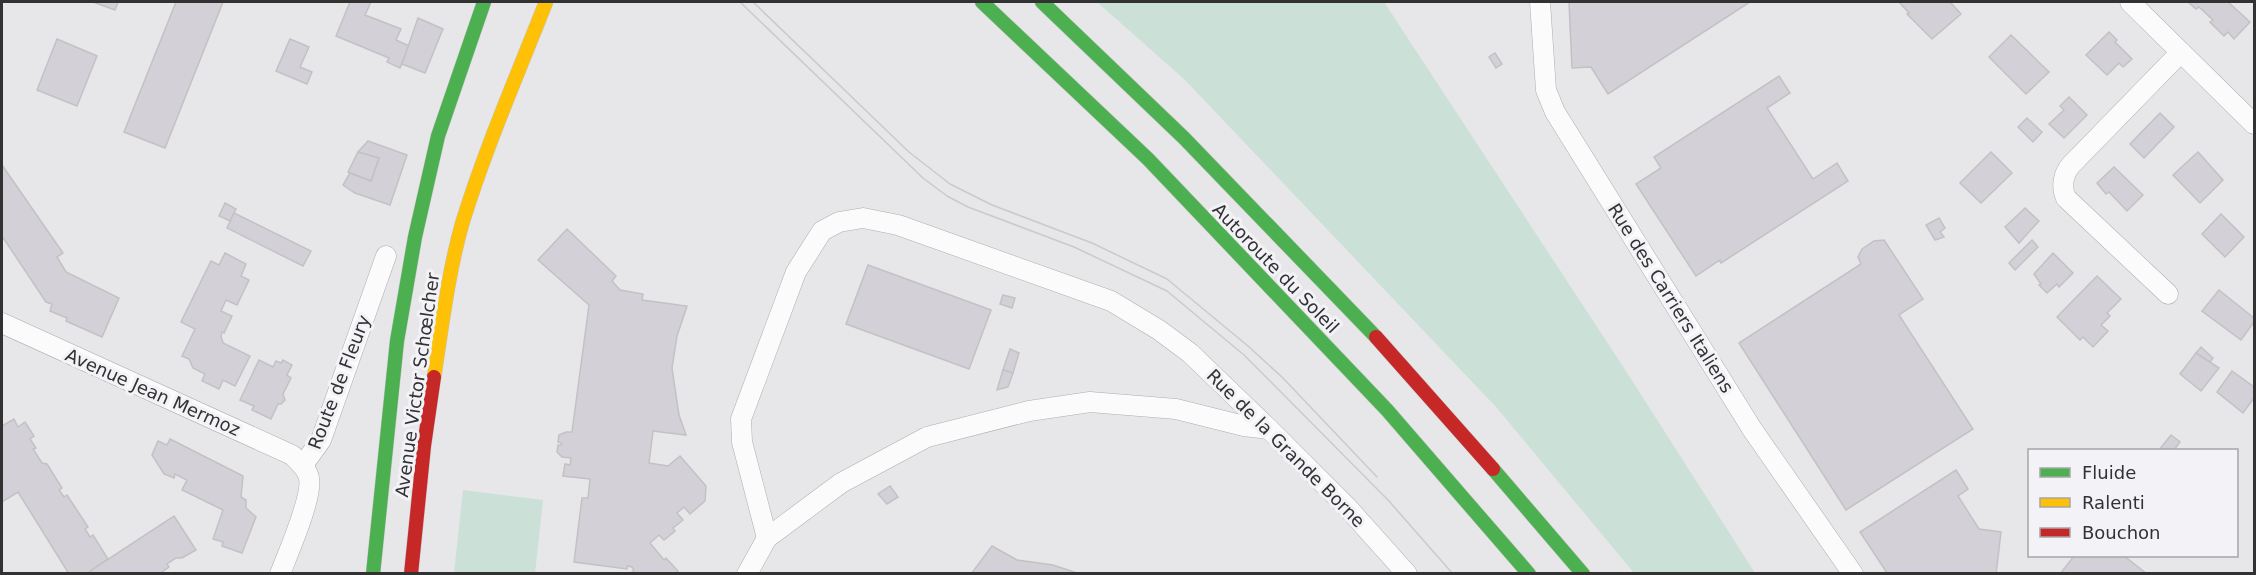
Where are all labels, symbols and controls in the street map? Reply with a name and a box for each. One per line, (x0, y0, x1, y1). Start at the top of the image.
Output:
street label: Autoroute du Soleil (1209, 199, 1343, 337)
street label: Rue des Carriers Italiens (1604, 199, 1738, 397)
street label: Avenue Victor Schœlcher (391, 271, 443, 499)
street label: Route de Fleury (304, 312, 374, 452)
street label: Avenue Jean Mermoz (62, 344, 244, 440)
street label: Rue de la Grande Borne (1203, 365, 1369, 531)
legend (2028, 449, 2238, 557)
text: Fluide (2082, 462, 2136, 483)
text: Ralenti (2082, 492, 2145, 513)
text: Bouchon (2082, 522, 2161, 543)

